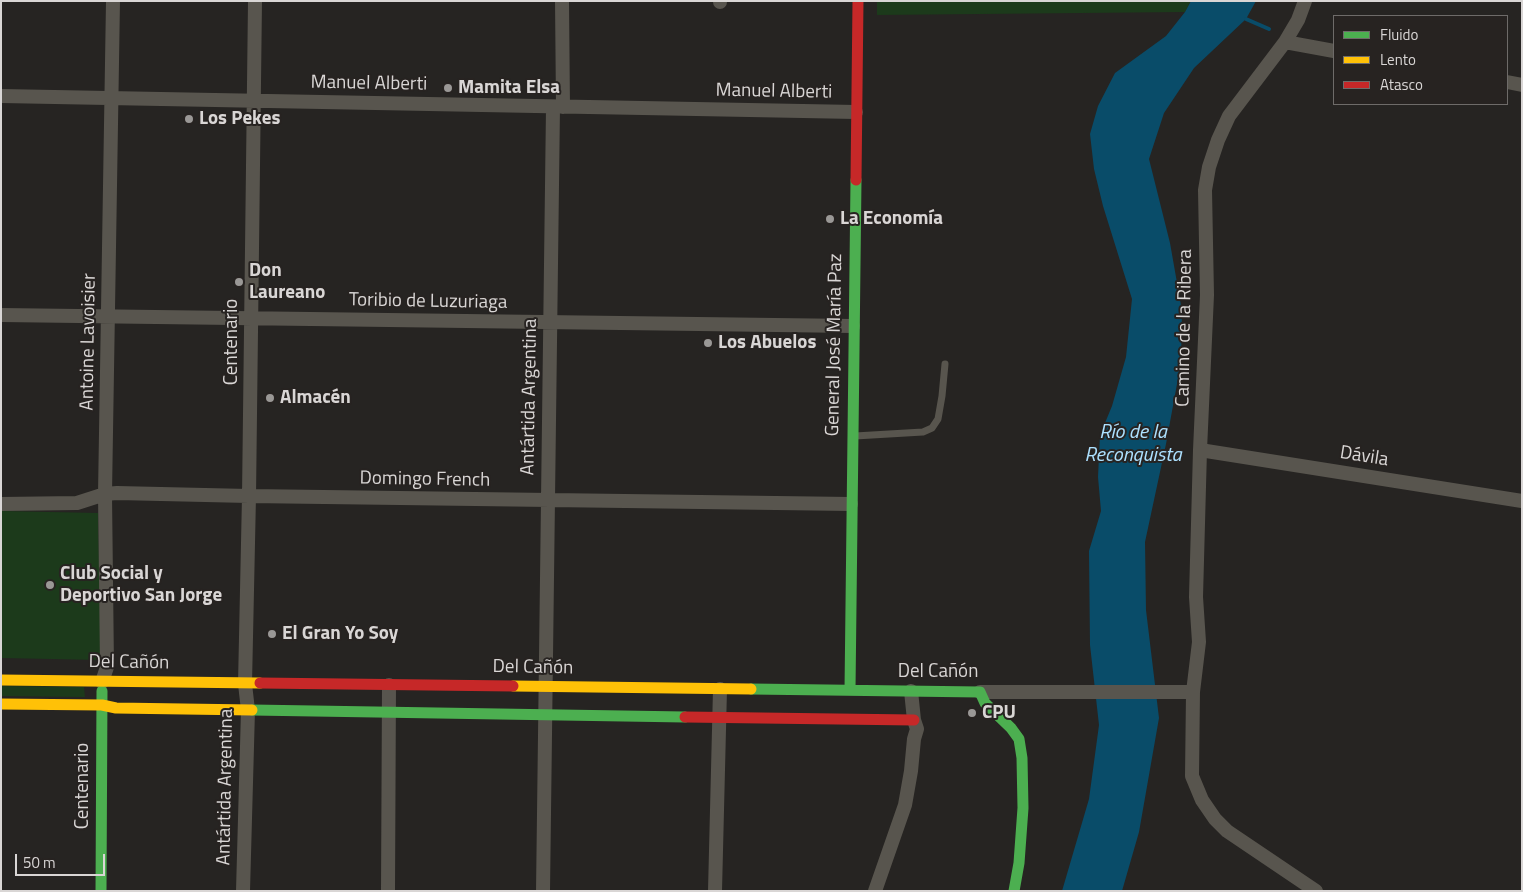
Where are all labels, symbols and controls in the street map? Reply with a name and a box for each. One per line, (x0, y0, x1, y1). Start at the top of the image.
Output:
legend (1333, 15, 1508, 105)
text: Fluido (1380, 23, 1418, 46)
text: Lento (1380, 48, 1416, 71)
street label: Manuel Alberti (310, 72, 428, 96)
text: Atasco (1380, 73, 1423, 96)
place label: Mamita Elsa (458, 77, 560, 99)
street label: Manuel Alberti (715, 80, 833, 104)
marker: Mamita Elsa (442, 82, 454, 94)
place label: Los Pekes (199, 108, 280, 130)
marker: Los Pekes (183, 113, 195, 125)
place label: La Economía (840, 208, 943, 230)
marker: La Economía (824, 213, 836, 225)
street label: Camino de la Ribera (1172, 249, 1198, 407)
street label: General José María Paz (822, 253, 848, 437)
place label: Don Laureano (249, 260, 325, 304)
street label: Antoine Lavoisier (76, 273, 102, 411)
marker: Don Laureano (233, 276, 245, 288)
street label: Toribio de Luzuriaga (349, 289, 507, 315)
street label: Centenario (221, 299, 243, 385)
street label: Antártida Argentina (517, 318, 543, 476)
place label: Los Abuelos (718, 332, 816, 354)
marker: Los Abuelos (702, 337, 714, 349)
place label: Almacén (280, 387, 351, 409)
marker: Almacén (264, 392, 276, 404)
water label: Río de la Reconquista (1084, 421, 1182, 468)
street label: Dávila (1338, 442, 1390, 472)
street label: Domingo French (359, 467, 491, 493)
place label: Club Social y Deportivo San Jorge (60, 563, 222, 607)
marker: Club Social y Deportivo San Jorge (44, 579, 56, 591)
place label: El Gran Yo Soy (282, 623, 398, 645)
marker: El Gran Yo Soy (266, 628, 278, 640)
street label: Del Cañón (88, 651, 170, 675)
street label: Del Cañón (492, 656, 574, 680)
street label: Del Cañón (898, 661, 978, 683)
place label: CPU (982, 702, 1016, 724)
marker: CPU (966, 707, 978, 719)
street label: Antártida Argentina (213, 708, 239, 866)
street label: Centenario (72, 743, 94, 829)
scale bar (18, 844, 108, 876)
text: 50 m (23, 851, 56, 874)

